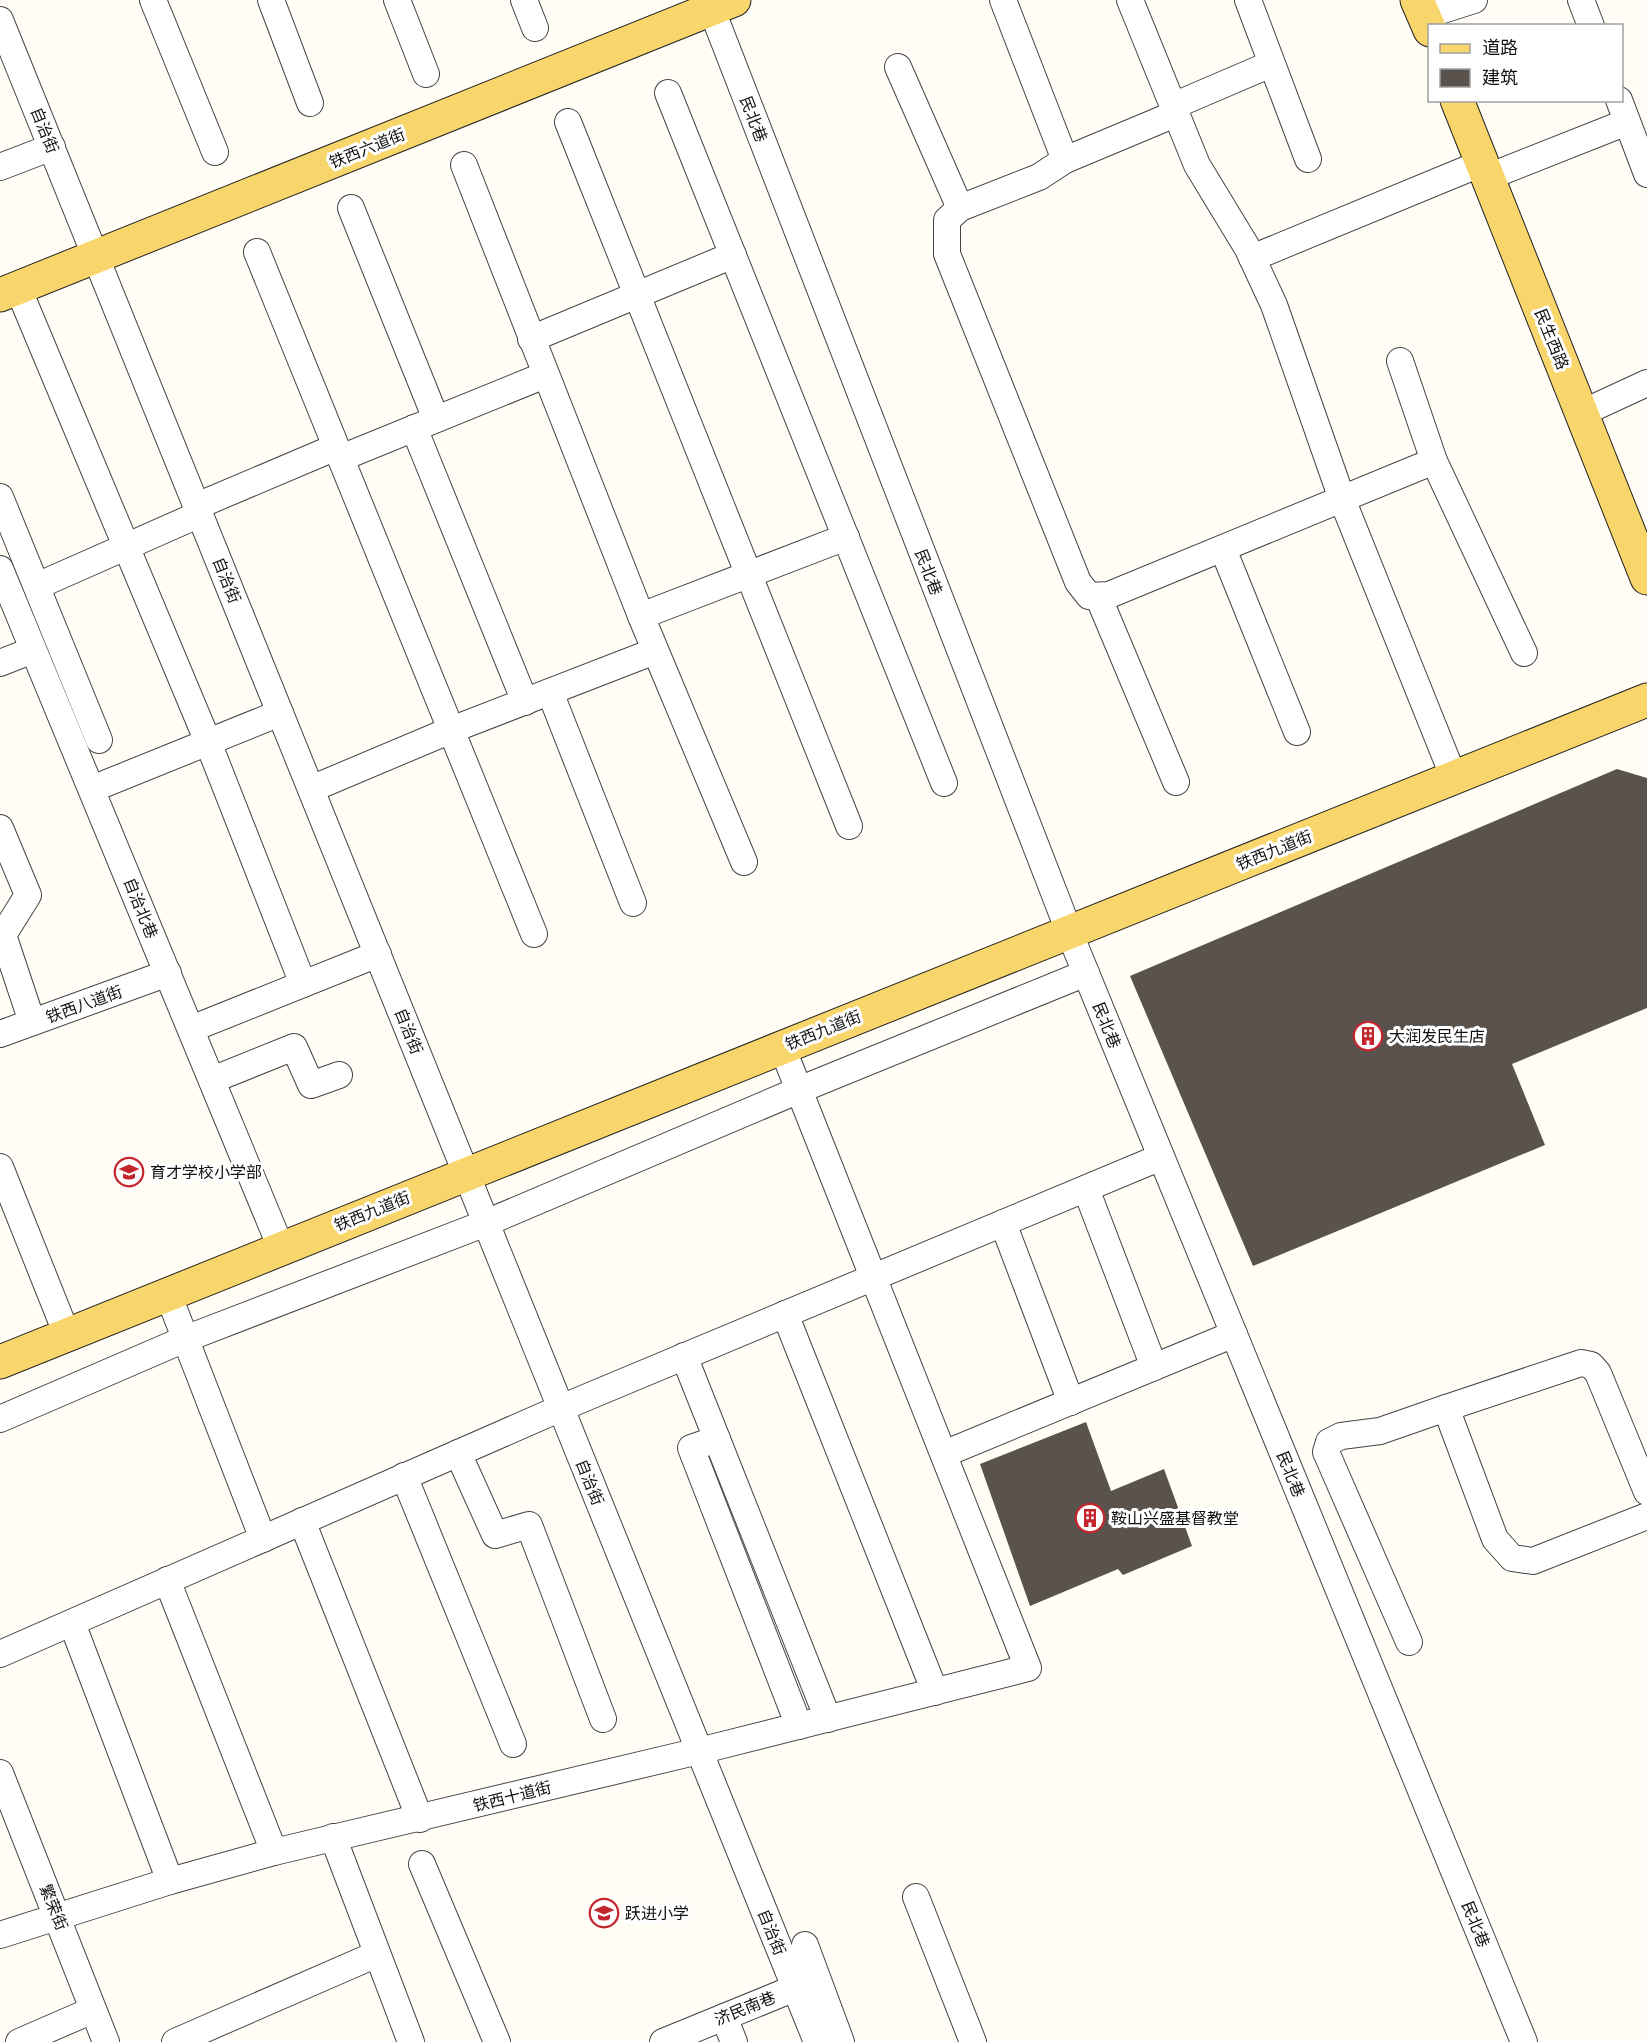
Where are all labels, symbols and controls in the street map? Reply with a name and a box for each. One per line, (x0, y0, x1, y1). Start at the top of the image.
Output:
legend (1428, 24, 1623, 102)
text: 道路 (1482, 35, 1518, 59)
text: 建筑 (1482, 65, 1518, 89)
street label: 民北巷 (735, 93, 773, 145)
street label: 自治街 (26, 104, 64, 156)
street label: 铁西六道街 (326, 123, 408, 173)
street label: 民生西路 (1530, 305, 1574, 373)
street label: 民北巷 (910, 546, 948, 598)
street label: 自治街 (208, 554, 246, 606)
street label: 铁西九道街 (1233, 825, 1315, 875)
street label: 自治北巷 (119, 874, 163, 942)
street label: 铁西八道街 (43, 980, 125, 1028)
street label: 民北巷 (1088, 999, 1126, 1051)
street label: 自治街 (390, 1005, 428, 1057)
street label: 铁西九道街 (782, 1005, 864, 1055)
building icon: 大润发民生店 (1352, 1020, 1384, 1052)
place label: 大润发民生店 (1389, 1025, 1485, 1047)
school or university icon: 育才学校小学部 (113, 1156, 145, 1188)
place label: 育才学校小学部 (150, 1161, 262, 1183)
street label: 铁西九道街 (331, 1186, 413, 1236)
street label: 民北巷 (1272, 1448, 1310, 1500)
street label: 自治街 (571, 1456, 609, 1508)
building icon: 鞍山兴盛基督教堂 (1074, 1502, 1106, 1534)
place label: 鞍山兴盛基督教堂 (1111, 1507, 1239, 1529)
street label: 铁西十道街 (471, 1776, 553, 1816)
street label: 繁荣街 (35, 1881, 73, 1933)
school or university icon: 跃进小学 (588, 1897, 620, 1929)
street label: 民北巷 (1457, 1898, 1495, 1950)
place label: 跃进小学 (625, 1902, 689, 1924)
street label: 自治街 (753, 1906, 791, 1958)
street label: 济民南巷 (711, 1986, 779, 2030)

